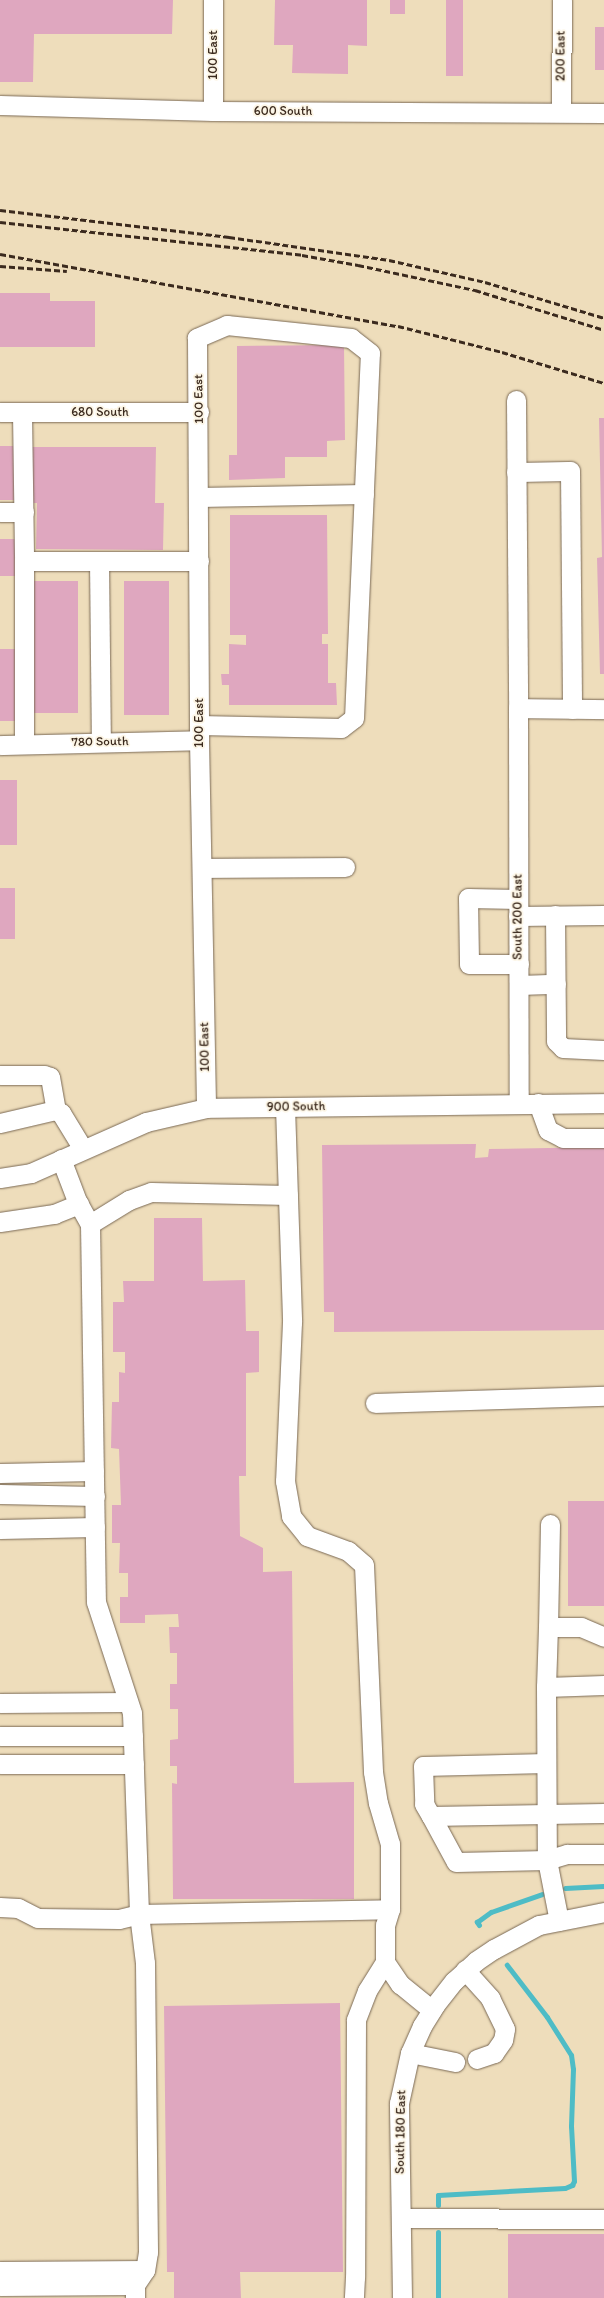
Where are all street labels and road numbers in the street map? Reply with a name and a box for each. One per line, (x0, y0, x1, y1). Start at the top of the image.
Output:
street label: 100 East (205, 30, 221, 80)
street label: 200 East (553, 31, 569, 81)
street label: 600 South (254, 103, 312, 119)
street label: 100 East (191, 374, 207, 424)
street label: 680 South (71, 404, 129, 420)
street label: 100 East (191, 698, 207, 748)
street label: 780 South (71, 734, 129, 750)
street label: South 200 East (510, 874, 526, 960)
street label: 100 East (197, 1022, 213, 1072)
street label: 900 South (267, 1099, 325, 1115)
street label: South 180 East (392, 2090, 410, 2174)

